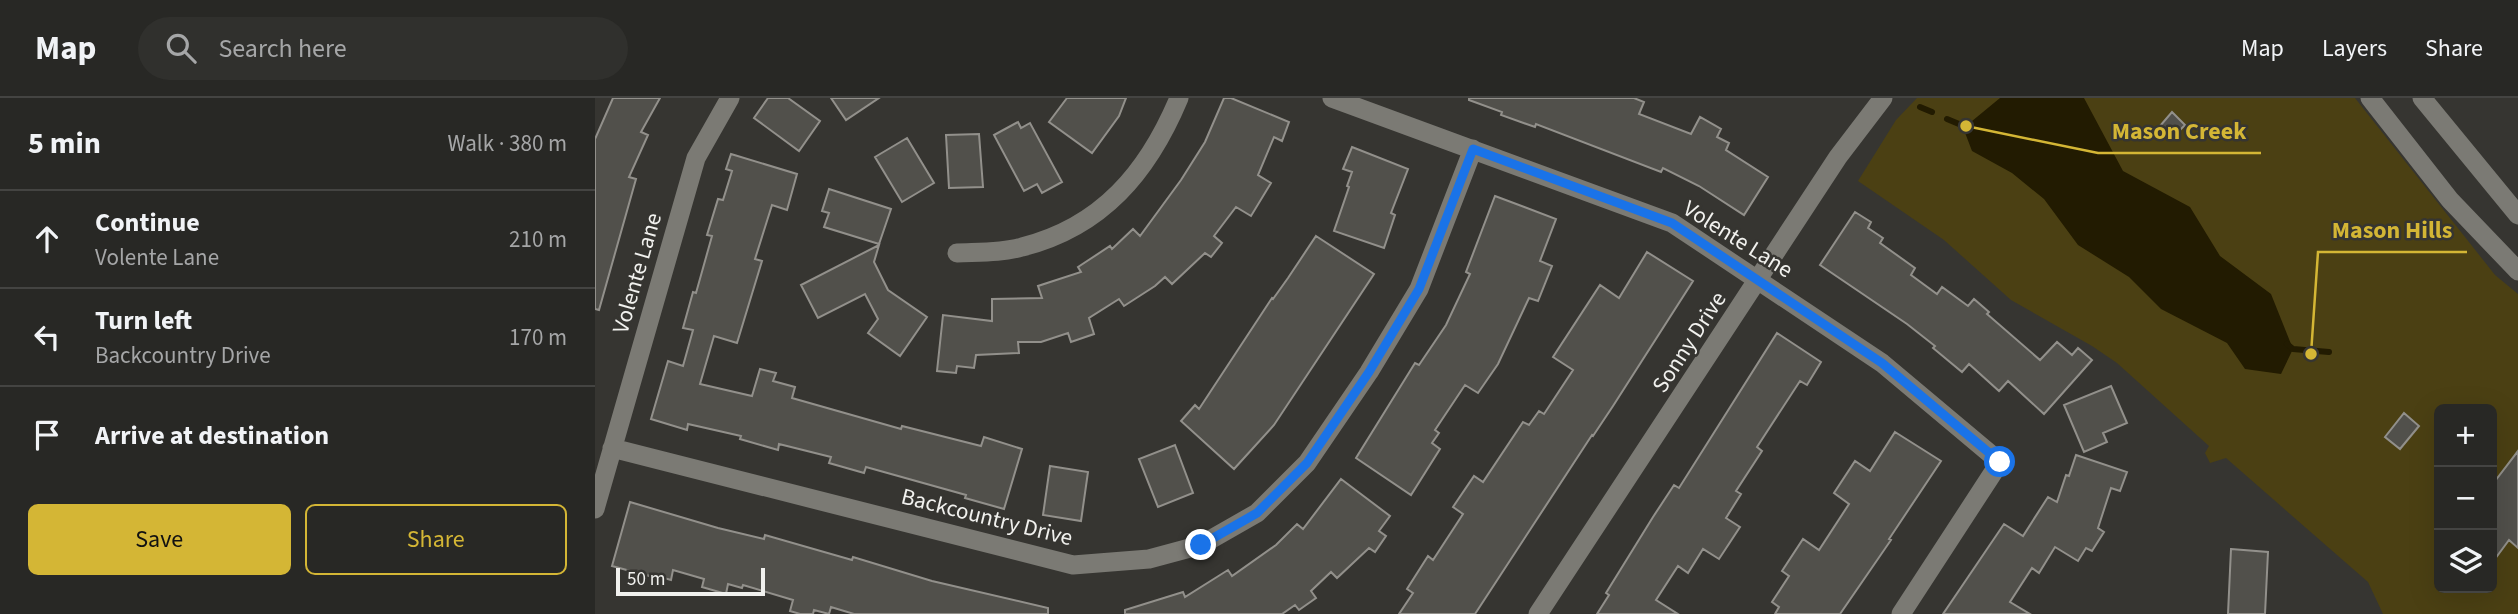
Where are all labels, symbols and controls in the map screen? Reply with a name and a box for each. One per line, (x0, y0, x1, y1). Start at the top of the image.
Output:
search box (138, 17, 628, 80)
text: Map (35, 25, 96, 72)
icon: search (162, 29, 200, 67)
text: Search here (218, 30, 347, 67)
text: Map (2241, 31, 2284, 66)
text: Layers (2322, 31, 2387, 66)
text: Share (2425, 31, 2483, 66)
callout: Mason Creek (2098, 108, 2261, 153)
text: Mason Creek (2112, 114, 2247, 149)
text: 5 min (28, 122, 101, 165)
text: Walk · 380 m (448, 127, 567, 160)
street label: Volente Lane (1677, 192, 1799, 286)
text: Continue (95, 204, 200, 241)
callout: Mason Hills (2318, 207, 2467, 252)
street label: Volente Lane (604, 209, 670, 337)
text: Mason Hills (2332, 213, 2452, 248)
icon: ahead (28, 220, 66, 258)
text: 210 m (509, 223, 567, 256)
text: Volente Lane (95, 241, 219, 274)
street label: Sonny Drive (1644, 285, 1734, 399)
text: Turn left (95, 302, 192, 339)
icon: left (28, 318, 66, 356)
text: 170 m (509, 321, 567, 354)
text: Backcountry Drive (95, 339, 271, 372)
map controls (2434, 404, 2497, 593)
button: + (2434, 404, 2497, 467)
icon: arrive (28, 416, 66, 454)
text: Arrive at destination (95, 417, 329, 454)
route start (1984, 446, 2015, 477)
button: − (2434, 467, 2497, 530)
street label: Backcountry Drive (898, 480, 1076, 554)
button: Save (28, 504, 291, 575)
button: Share (305, 504, 567, 575)
route end (1185, 529, 1216, 560)
button: layers (2434, 530, 2497, 593)
scale bar (616, 565, 765, 597)
text: 50 m (627, 566, 665, 593)

